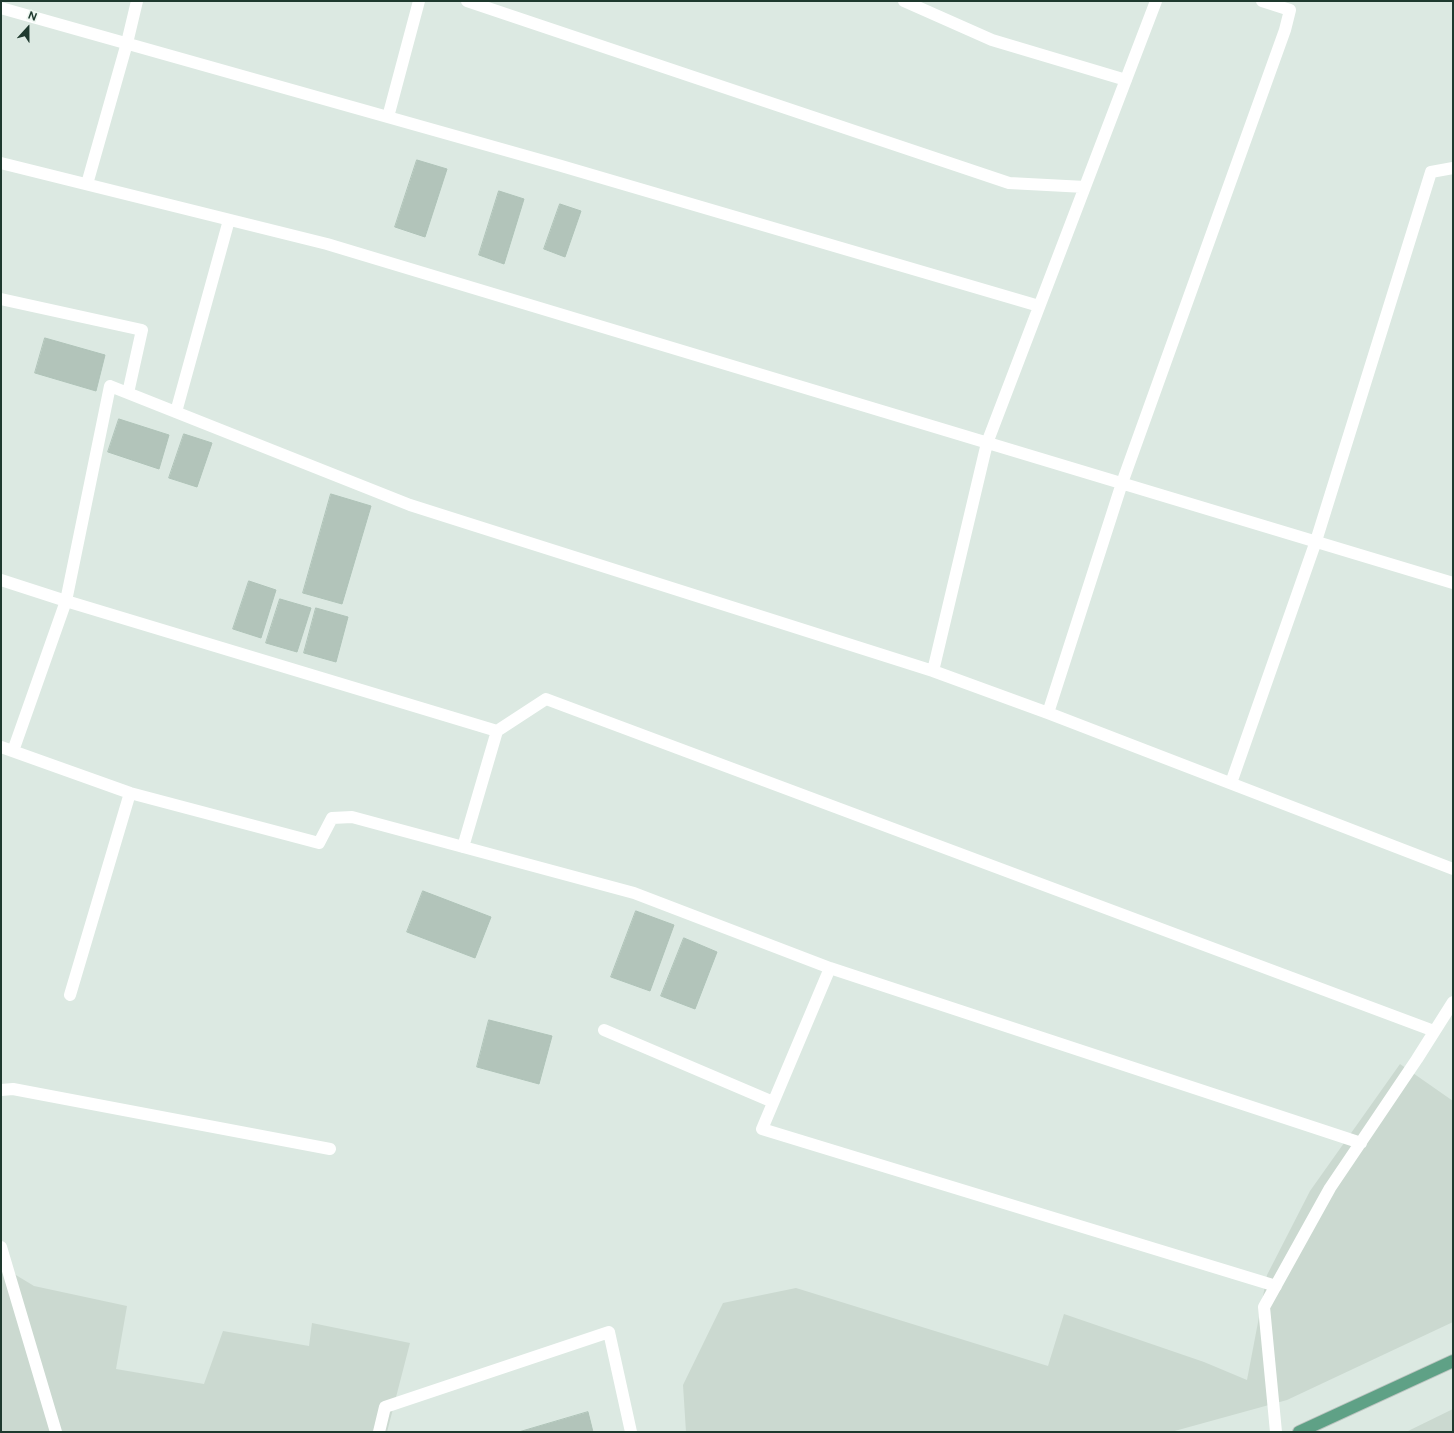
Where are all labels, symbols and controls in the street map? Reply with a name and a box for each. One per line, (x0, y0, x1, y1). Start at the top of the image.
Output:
north arrow (8, 8, 48, 48)
text: N (26, 9, 39, 24)

